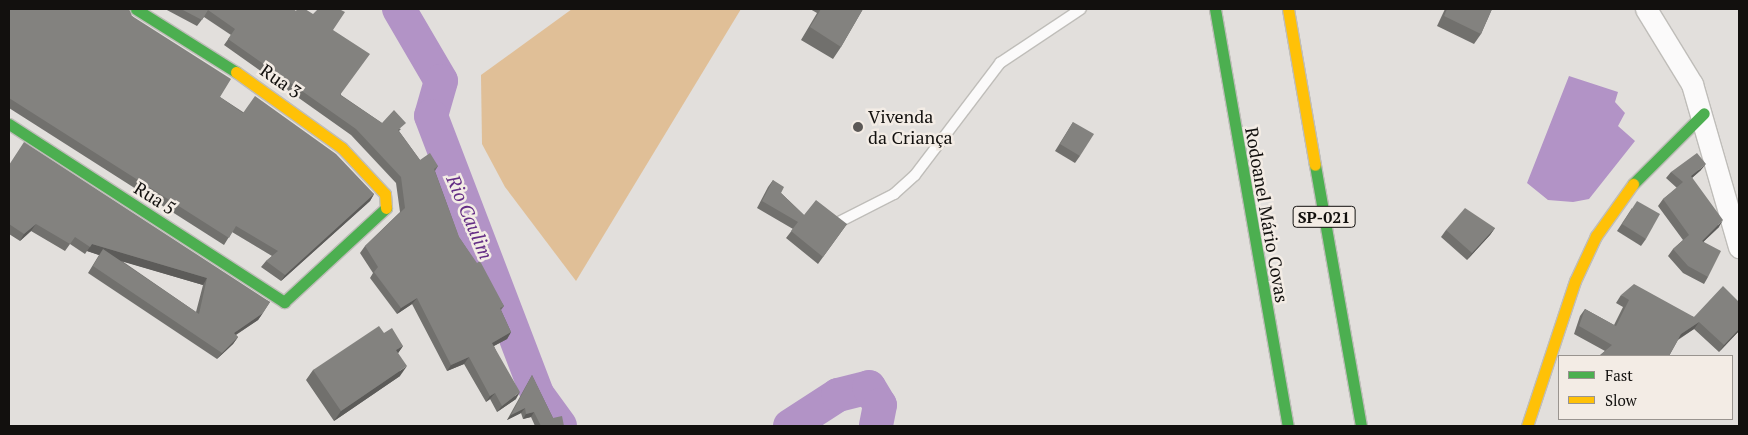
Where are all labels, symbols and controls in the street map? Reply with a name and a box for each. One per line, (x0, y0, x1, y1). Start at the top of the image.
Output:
street label: Rua 3 (256, 59, 306, 103)
place label: Vivenda da Criança (868, 106, 953, 148)
marker: Vivenda da Criança (852, 121, 864, 133)
street label: Rodoanel Mário Covas (1241, 126, 1293, 304)
water label: Rio Caulim (442, 171, 498, 263)
street label: Rua 5 (130, 177, 180, 219)
road number: SP-021 (1292, 203, 1356, 230)
legend (1558, 355, 1733, 420)
text: Fast (1605, 365, 1633, 385)
text: Slow (1605, 390, 1637, 410)

